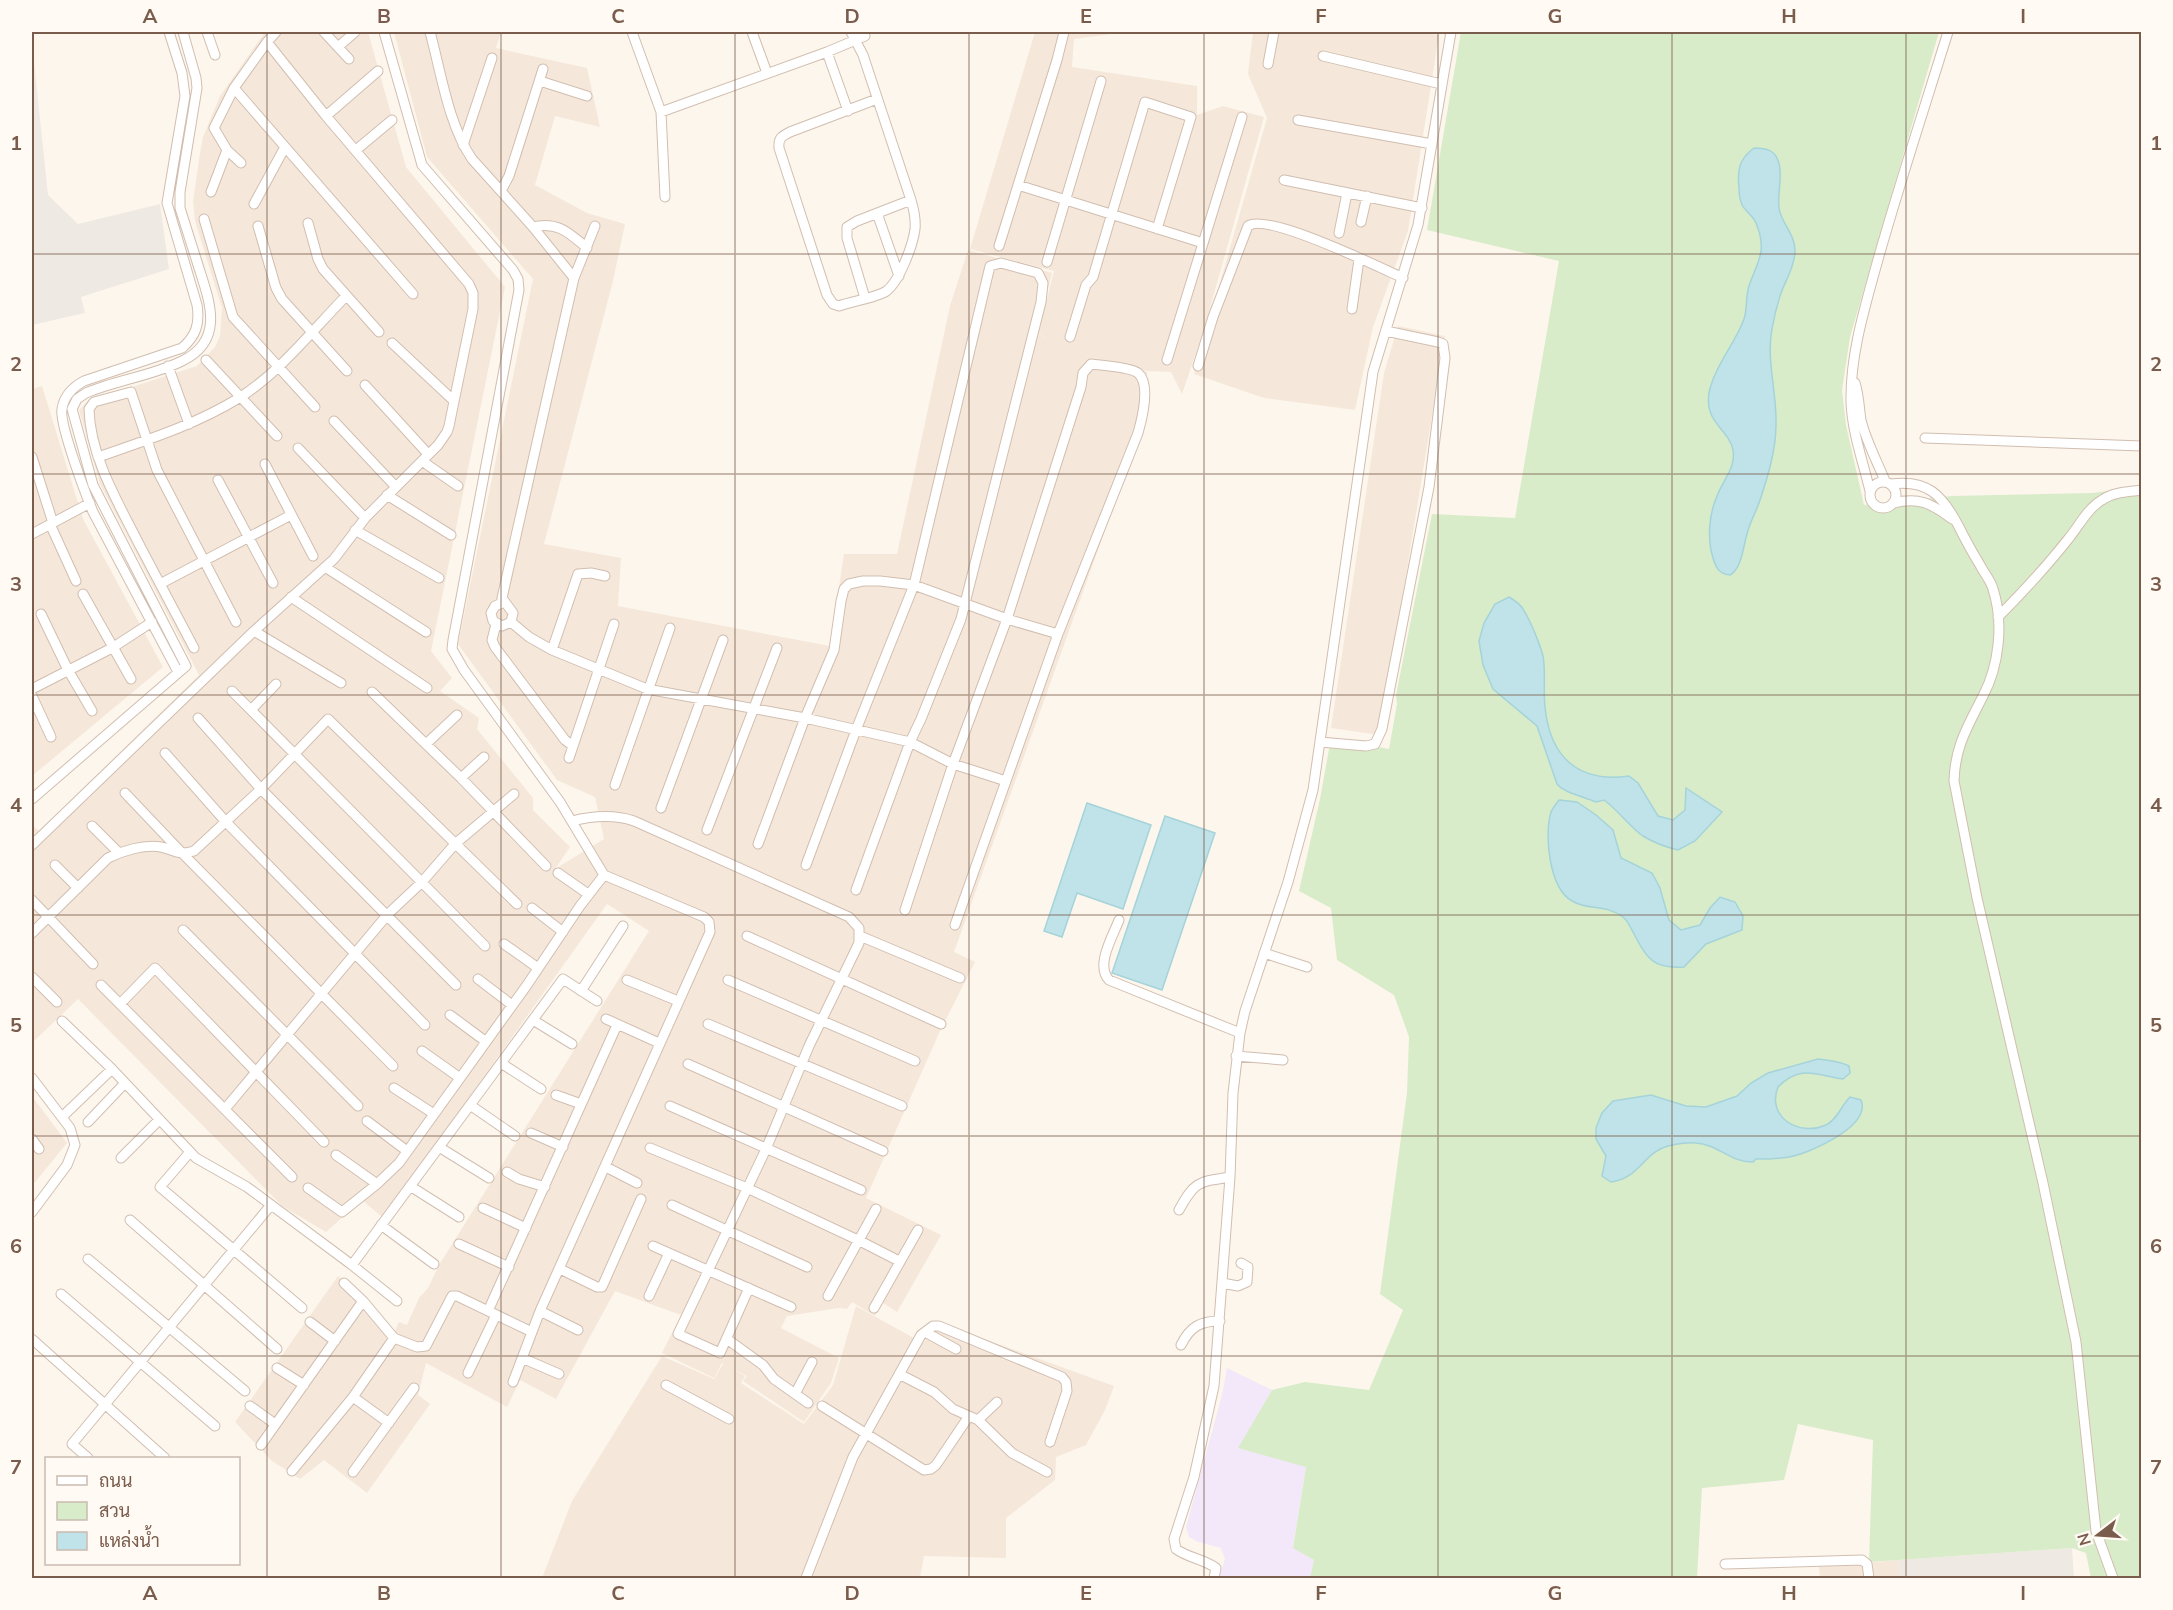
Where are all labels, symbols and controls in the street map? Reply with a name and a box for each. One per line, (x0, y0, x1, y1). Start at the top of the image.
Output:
text: A (143, 3, 158, 28)
text: B (377, 3, 391, 28)
text: C (611, 3, 625, 28)
text: D (844, 3, 860, 28)
text: E (1080, 3, 1092, 28)
text: F (1315, 3, 1327, 28)
text: G (1548, 3, 1562, 28)
text: H (1781, 3, 1797, 28)
text: I (2020, 3, 2026, 28)
text: 1 (10, 130, 22, 155)
text: 1 (2150, 130, 2162, 155)
text: 2 (10, 351, 22, 376)
text: 2 (2150, 351, 2162, 376)
text: 3 (10, 571, 22, 596)
text: 3 (2150, 571, 2162, 596)
text: 4 (10, 792, 22, 817)
text: 4 (2150, 792, 2162, 817)
text: 5 (10, 1012, 22, 1037)
text: 5 (2150, 1012, 2162, 1037)
text: 6 (10, 1233, 22, 1258)
text: 6 (2150, 1233, 2162, 1258)
text: 7 (10, 1454, 22, 1479)
text: 7 (2150, 1454, 2162, 1479)
legend (45, 1457, 240, 1565)
text: ถนน (99, 1469, 132, 1492)
text: สวน (99, 1499, 130, 1522)
north arrow (2068, 1505, 2128, 1565)
text: แหล่งน้ำ (99, 1525, 160, 1552)
text: N (2072, 1531, 2095, 1548)
text: A (143, 1580, 158, 1605)
text: B (377, 1580, 391, 1605)
text: C (611, 1580, 625, 1605)
text: D (844, 1580, 860, 1605)
text: E (1080, 1580, 1092, 1605)
text: F (1315, 1580, 1327, 1605)
text: G (1548, 1580, 1562, 1605)
text: H (1781, 1580, 1797, 1605)
text: I (2020, 1580, 2026, 1605)

